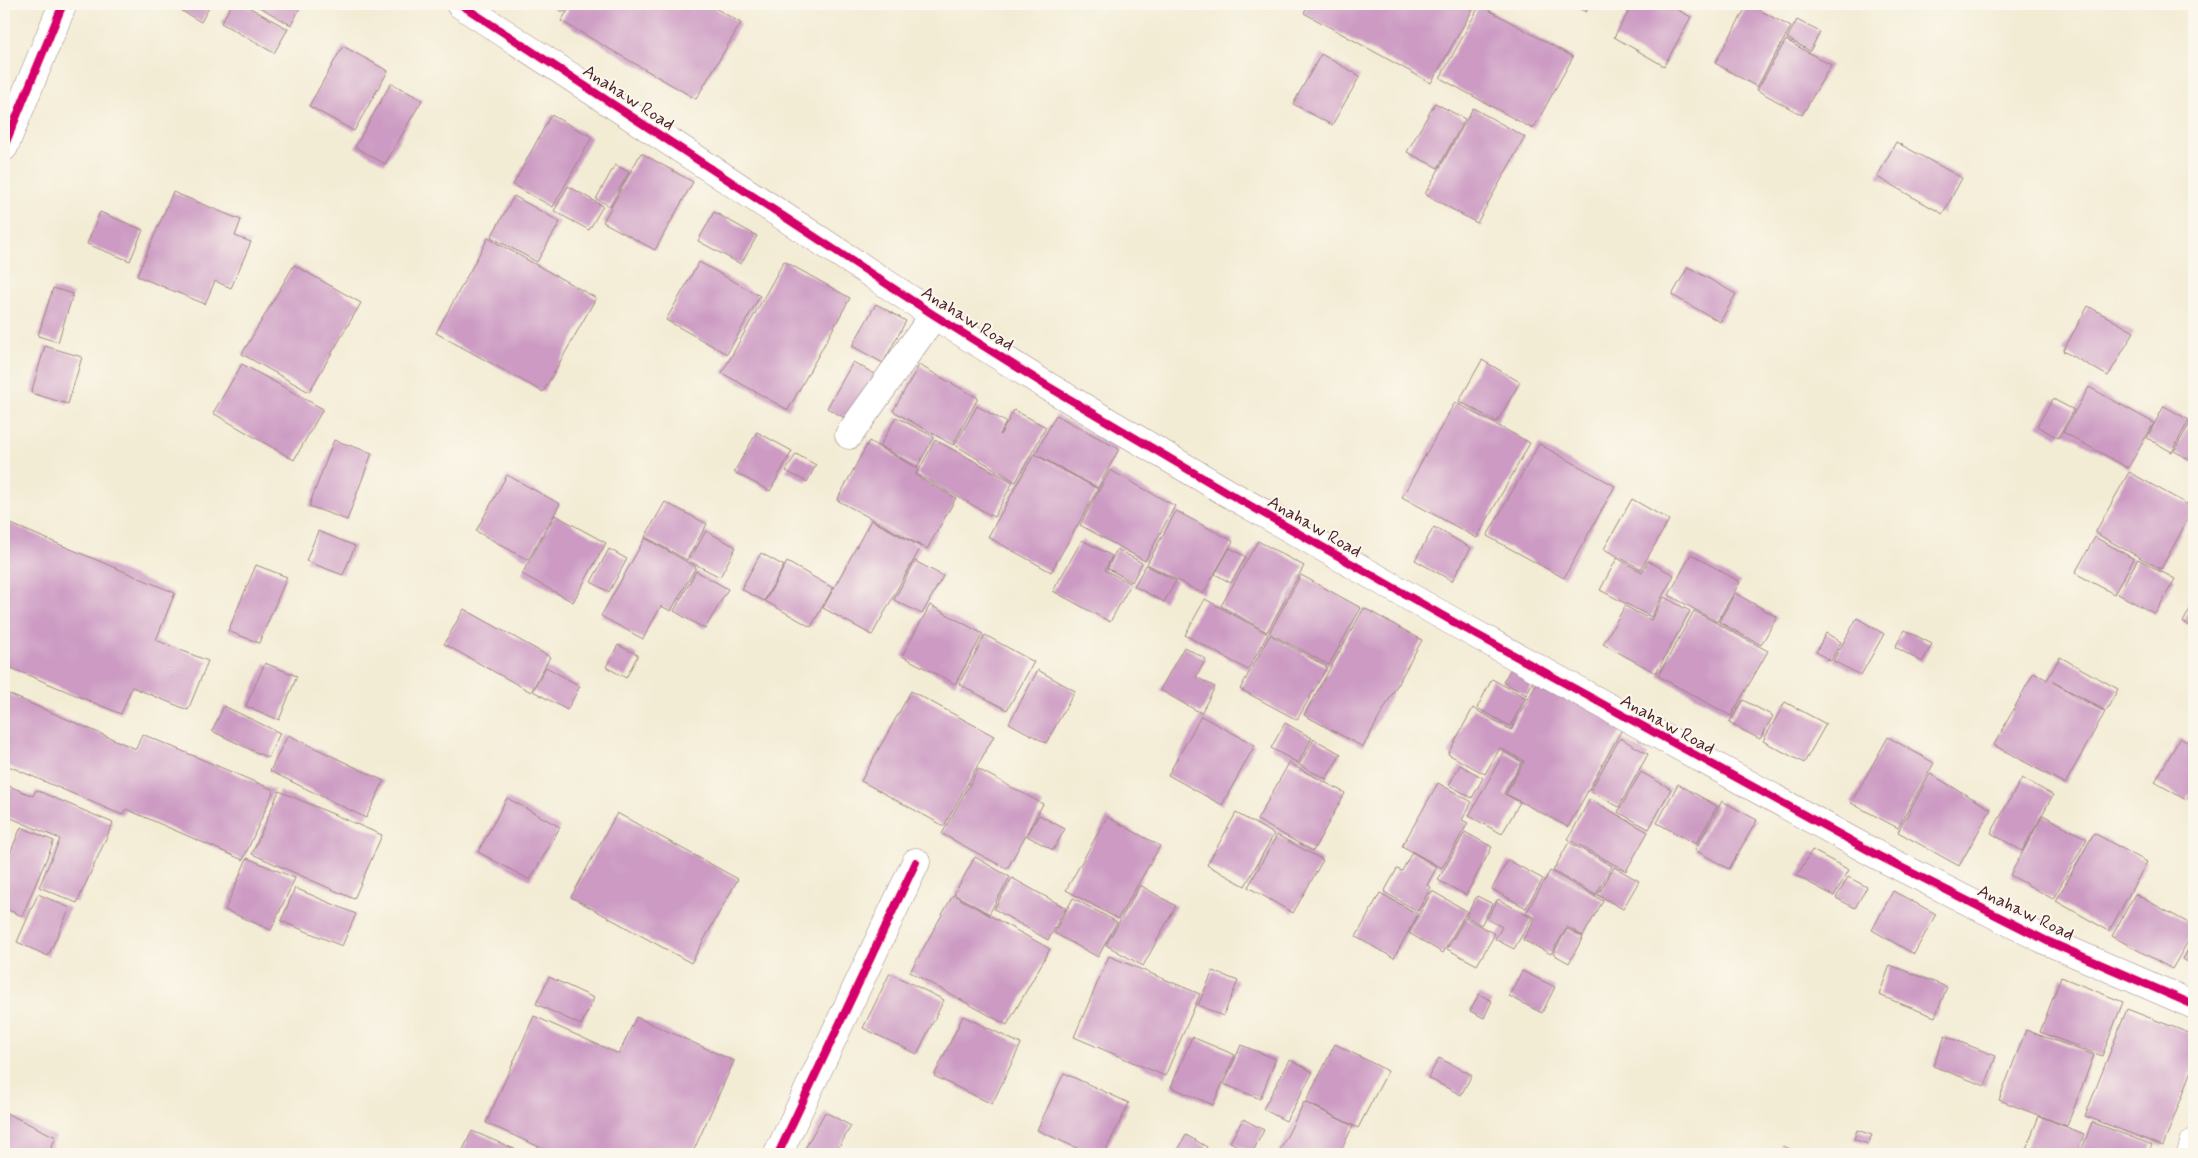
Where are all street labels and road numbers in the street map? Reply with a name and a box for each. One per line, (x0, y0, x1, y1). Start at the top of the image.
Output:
street label: Anahaw Road (578, 59, 679, 136)
street label: Anahaw Road (917, 281, 1018, 357)
street label: Anahaw Road (1263, 490, 1366, 564)
street label: Anahaw Road (1616, 689, 1719, 761)
street label: Anahaw Road (1973, 879, 2078, 947)

